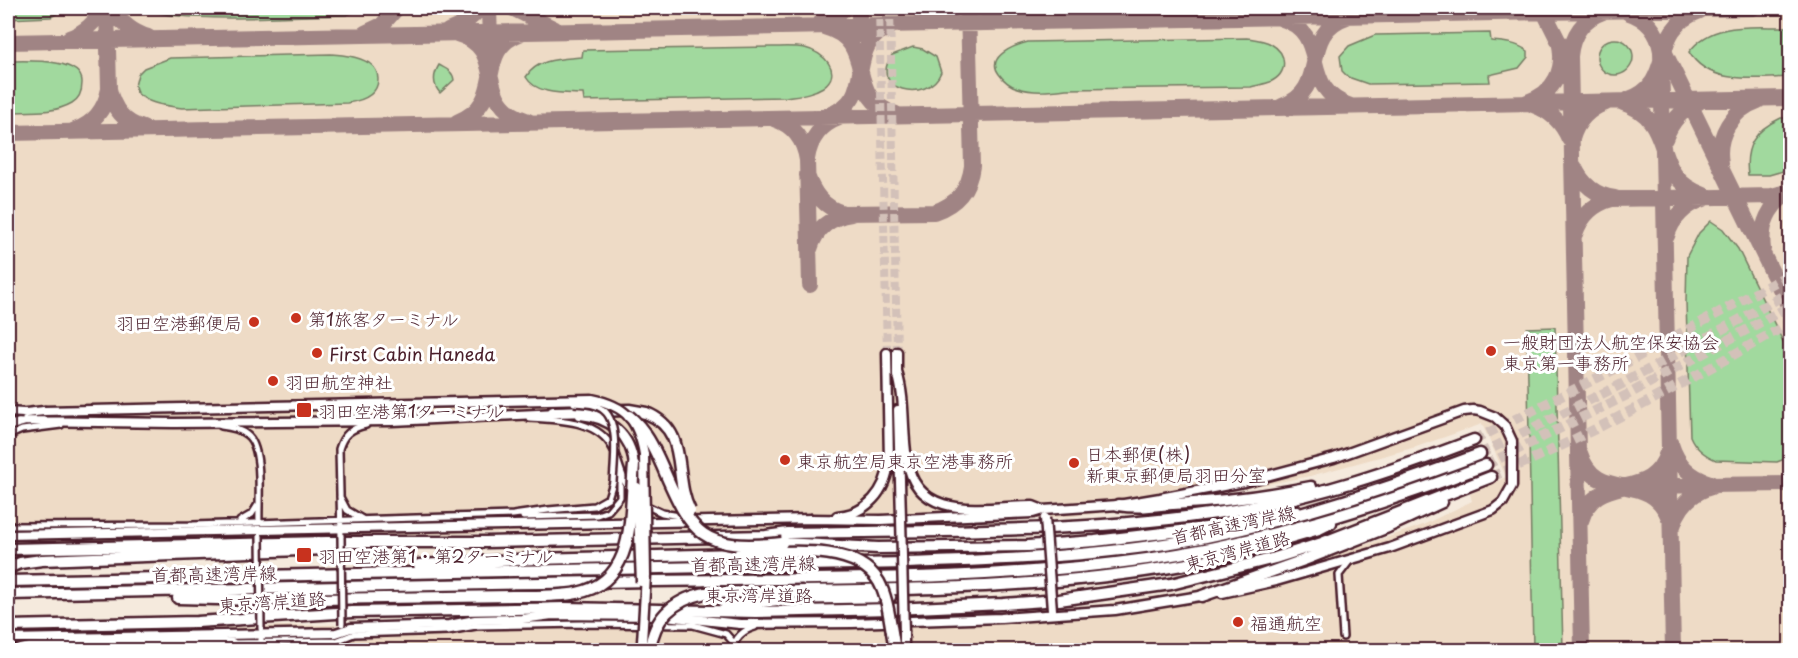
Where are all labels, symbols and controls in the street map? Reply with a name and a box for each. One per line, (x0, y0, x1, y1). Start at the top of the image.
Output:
place label: 第1旅客ターミナル (308, 305, 459, 332)
place label: 羽田空港郵便局 (116, 309, 242, 336)
marker: 第1旅客ターミナル (289, 311, 303, 325)
marker: 羽田空港郵便局 (247, 315, 261, 329)
place label: 一般財団法人航空保安協会 東京第一事務所 (1503, 328, 1719, 376)
place label: First Cabin Haneda (329, 340, 495, 367)
marker: 一般財団法人航空保安協会 東京第一事務所 (1484, 344, 1498, 358)
marker: First Cabin Haneda (310, 346, 324, 360)
place label: 羽田航空神社 (285, 368, 393, 395)
marker: 羽田航空神社 (266, 374, 280, 388)
place label: 羽田空港第1ターミナル (318, 397, 505, 424)
marker: 羽田空港第1ターミナル (295, 401, 313, 419)
place label: 日本郵便(株) 新東京郵便局羽田分室 (1086, 440, 1266, 488)
place label: 東京航空局東京空港事務所 (797, 447, 1013, 474)
marker: 東京航空局東京空港事務所 (778, 453, 792, 467)
marker: 日本郵便(株) 新東京郵便局羽田分室 (1067, 456, 1081, 470)
street label: 首都高速湾岸線 (1169, 498, 1297, 550)
street label: 東京湾岸道路 (1181, 523, 1293, 577)
place label: 羽田空港第1・第2ターミナル (318, 542, 553, 569)
marker: 羽田空港第1・第2ターミナル (295, 546, 313, 564)
street label: 首都高速湾岸線 (690, 548, 816, 578)
street label: 首都高速湾岸線 (151, 558, 277, 588)
street label: 東京湾岸道路 (705, 581, 813, 608)
street label: 東京湾岸道路 (217, 584, 327, 618)
place label: 福通航空 (1250, 609, 1322, 636)
marker: 福通航空 (1231, 615, 1245, 629)

